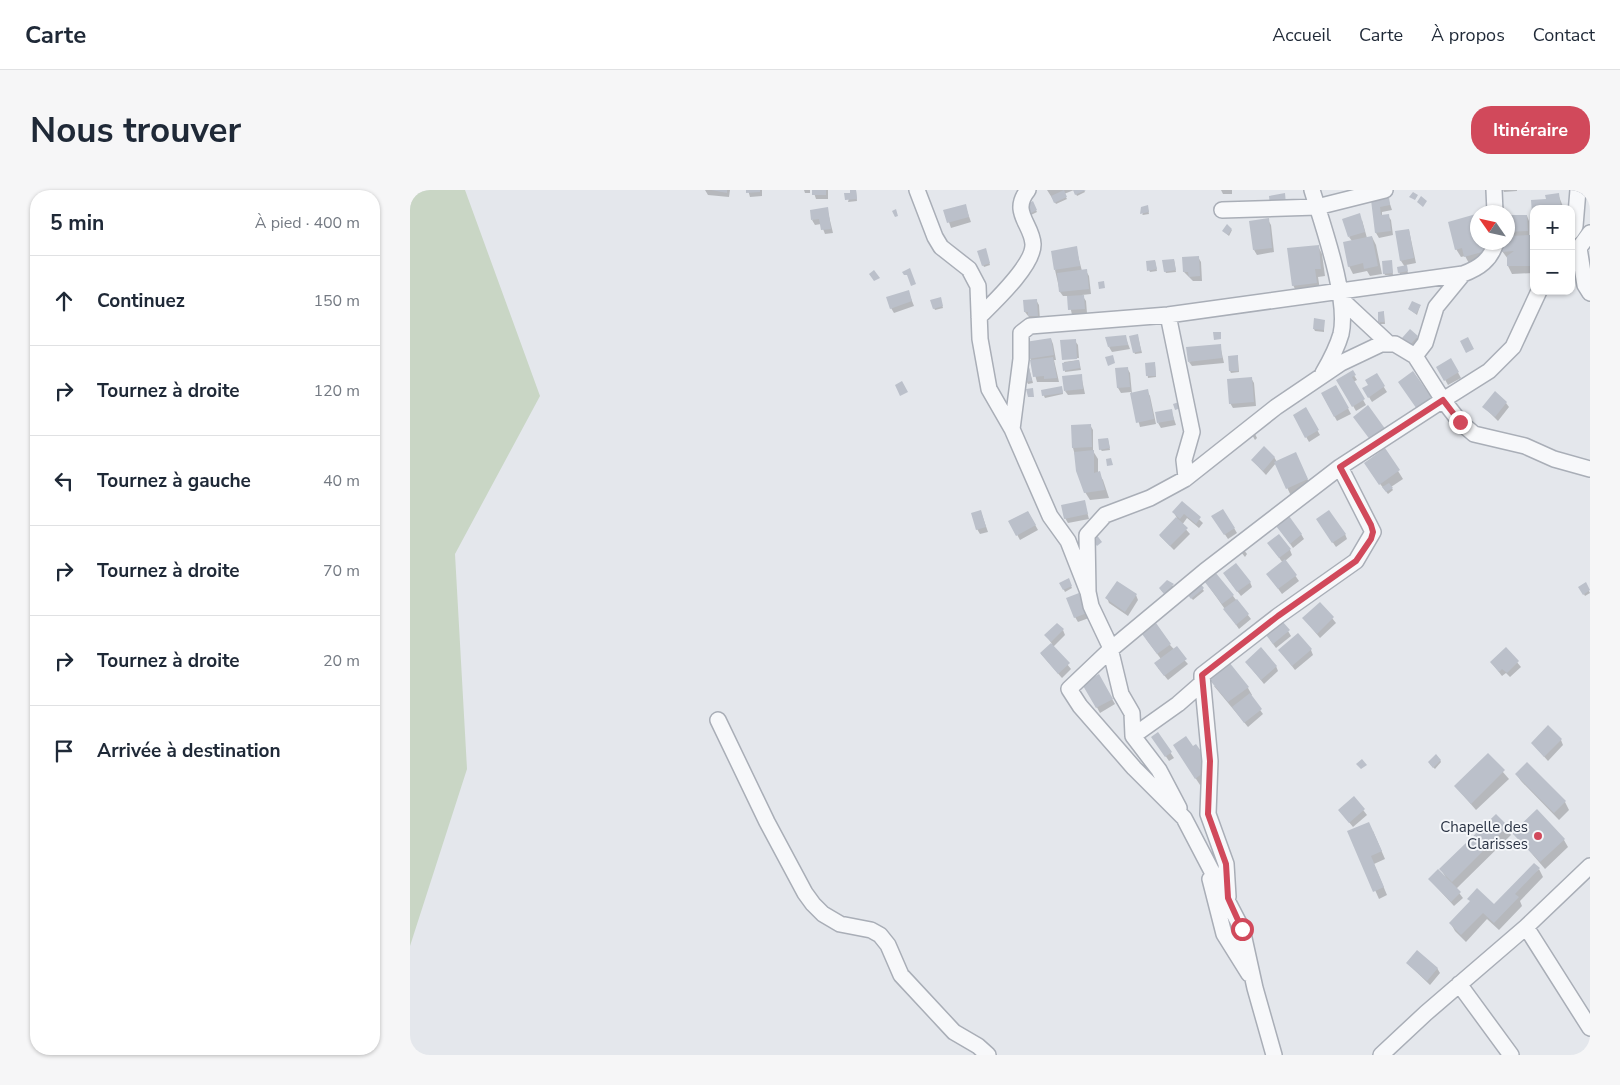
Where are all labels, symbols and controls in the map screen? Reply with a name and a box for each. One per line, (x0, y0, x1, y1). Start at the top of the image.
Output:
text: Carte (25, 19, 86, 51)
text: Accueil (1272, 23, 1331, 47)
text: Carte (1359, 23, 1403, 47)
text: À propos (1431, 23, 1505, 47)
text: Contact (1533, 23, 1595, 47)
button: Itinéraire (1471, 106, 1590, 154)
text: Nous trouver (30, 107, 241, 154)
north arrow (1470, 205, 1515, 250)
map controls (1530, 205, 1575, 295)
button: + (1530, 205, 1575, 250)
text: 5 min (50, 209, 104, 237)
text: À pied · 400 m (255, 212, 360, 234)
button: − (1530, 250, 1575, 295)
icon: ahead (50, 287, 78, 315)
text: Continuez (97, 288, 185, 314)
text: 150 m (313, 290, 360, 312)
icon: right (50, 377, 78, 405)
text: Tournez à droite (97, 378, 240, 404)
text: 120 m (313, 380, 360, 402)
route end (1449, 411, 1472, 434)
icon: left (50, 467, 78, 495)
text: Tournez à gauche (97, 468, 251, 494)
text: 40 m (323, 470, 360, 492)
icon: right (50, 557, 78, 585)
text: Tournez à droite (97, 558, 240, 584)
text: 70 m (323, 560, 360, 582)
icon: right (50, 647, 78, 675)
text: Tournez à droite (97, 648, 240, 674)
text: 20 m (323, 650, 360, 672)
icon: arrive (50, 737, 78, 765)
text: Arrivée à destination (97, 738, 281, 764)
place label: Chapelle des Clarisses (1440, 817, 1528, 854)
marker: Chapelle des Clarisses (1532, 830, 1544, 842)
route start (1231, 918, 1254, 941)

